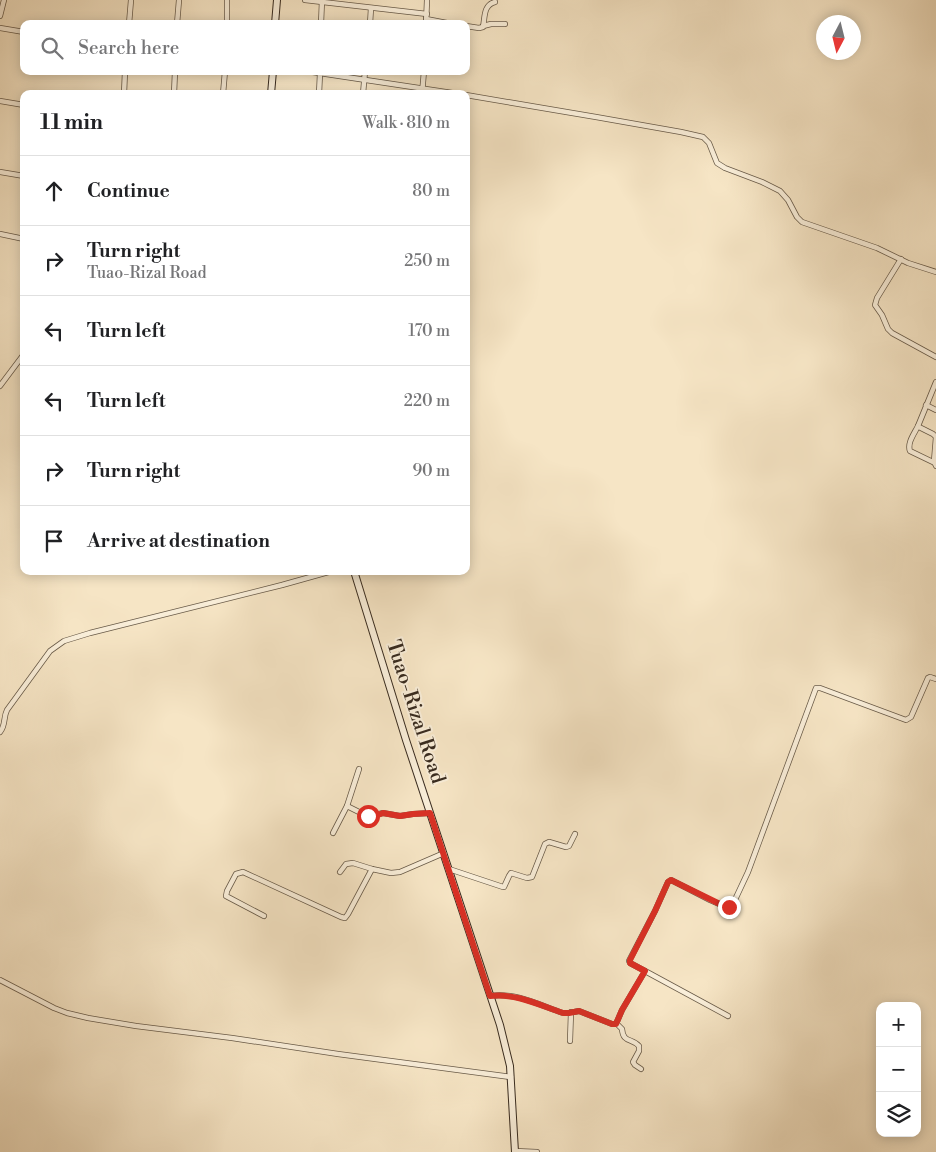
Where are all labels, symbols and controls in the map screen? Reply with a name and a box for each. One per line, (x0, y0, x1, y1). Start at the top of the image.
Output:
north arrow (816, 15, 861, 60)
search box (20, 20, 470, 75)
icon: search (38, 34, 66, 62)
text: Search here (78, 36, 179, 60)
text: 11 min (40, 110, 103, 136)
text: Walk · 810 m (362, 113, 450, 133)
icon: ahead (40, 177, 68, 205)
text: Continue (87, 179, 170, 203)
text: 80 m (412, 181, 450, 201)
text: Turn right (87, 239, 180, 263)
icon: right (40, 247, 68, 275)
text: 250 m (404, 251, 450, 271)
text: Tuao-Rizal Road (87, 263, 207, 283)
icon: left (40, 317, 68, 345)
text: Turn left (87, 319, 166, 343)
text: 170 m (408, 321, 450, 341)
icon: left (40, 387, 68, 415)
text: Turn left (87, 389, 166, 413)
text: 220 m (404, 391, 450, 411)
icon: right (40, 457, 68, 485)
text: Turn right (87, 459, 180, 483)
text: 90 m (412, 461, 450, 481)
icon: arrive (40, 527, 68, 555)
text: Arrive at destination (87, 529, 270, 553)
street label: Tuao-Rizal Road (380, 637, 450, 788)
route start (357, 805, 380, 828)
route end (718, 896, 741, 919)
map controls (876, 1002, 921, 1137)
button: + (876, 1002, 921, 1047)
button: − (876, 1047, 921, 1092)
button: layers (876, 1092, 921, 1137)

